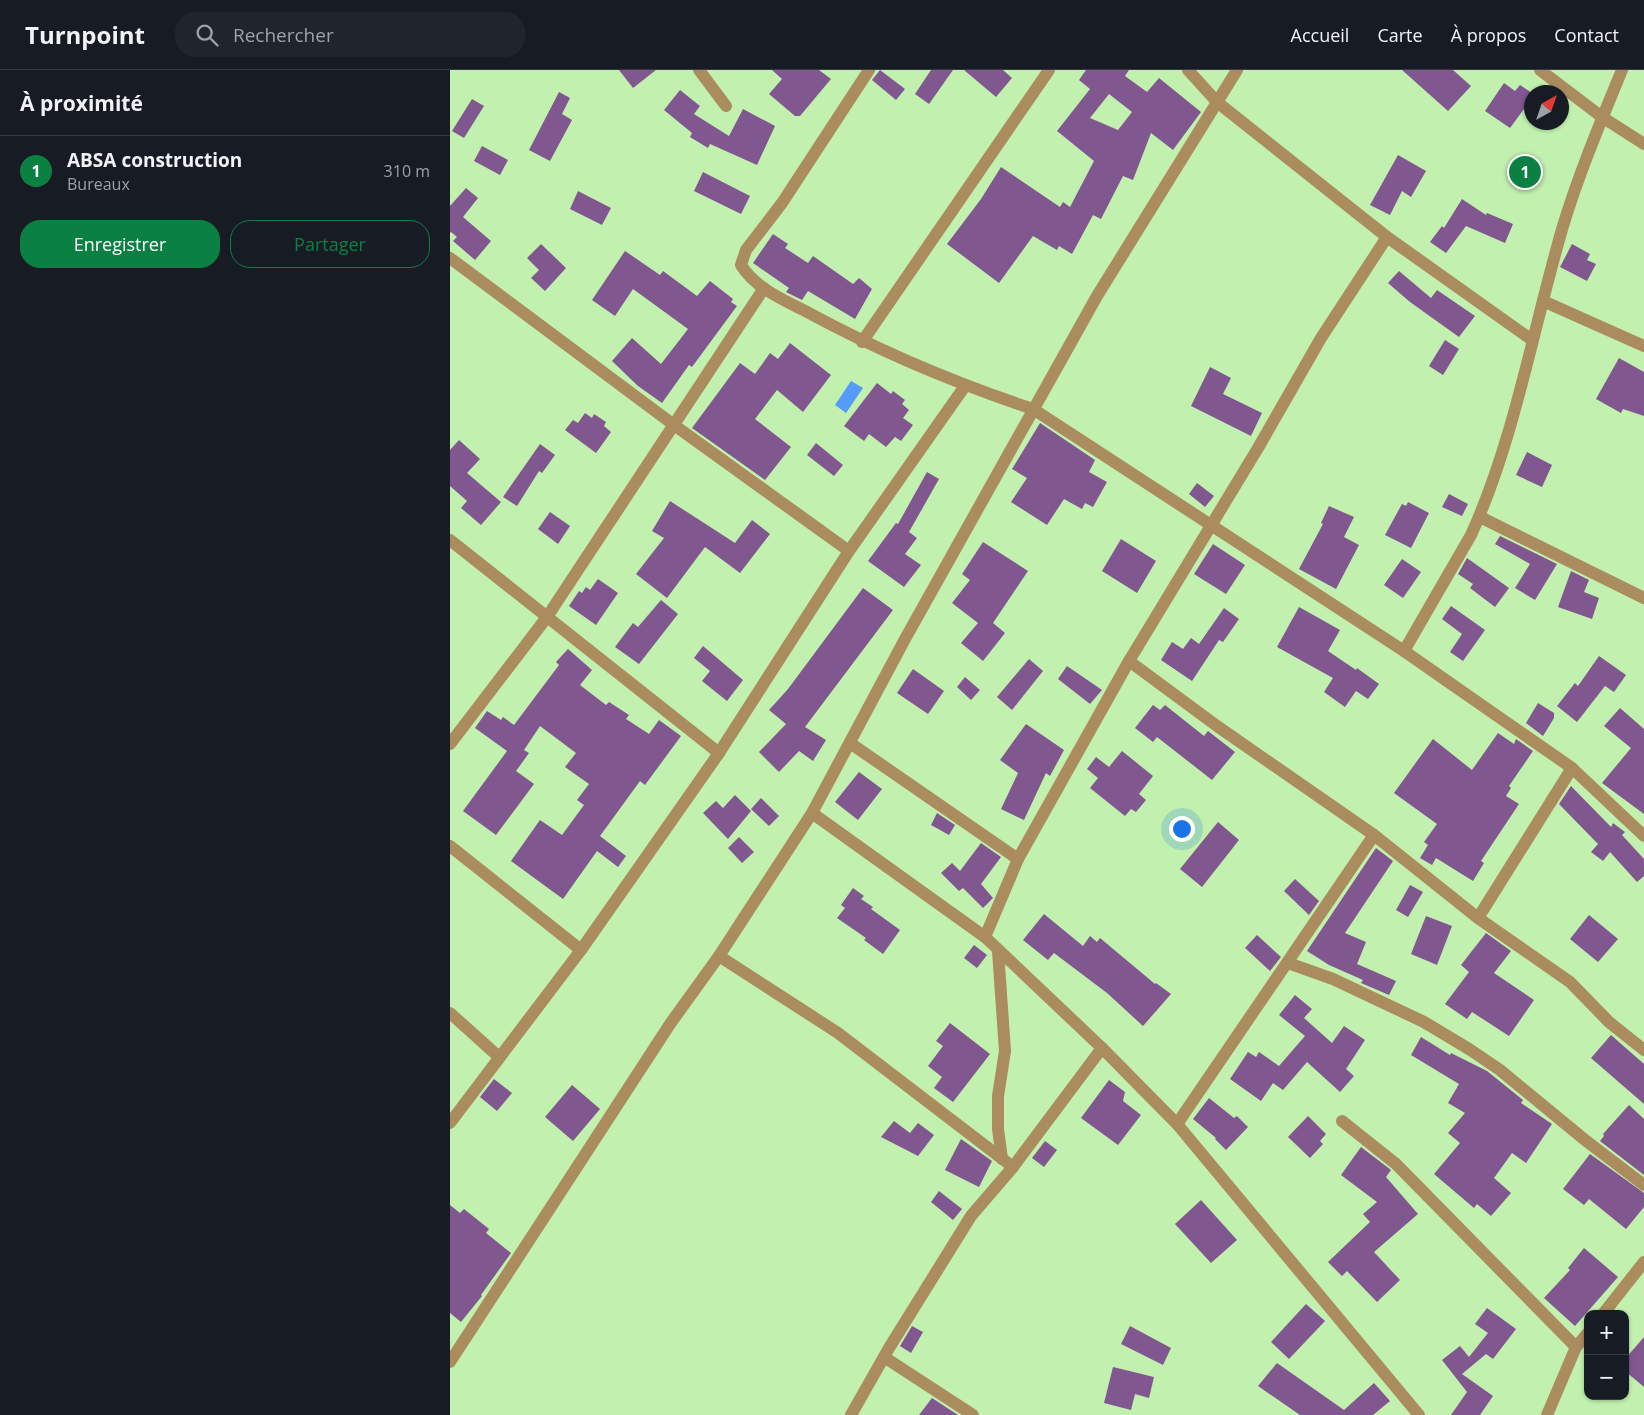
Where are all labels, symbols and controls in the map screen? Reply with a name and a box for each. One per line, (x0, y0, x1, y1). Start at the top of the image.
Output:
search box (175, 12, 525, 57)
text: Turnpoint (25, 18, 145, 51)
icon: search (193, 21, 221, 49)
text: Rechercher (233, 22, 334, 48)
text: Accueil (1291, 23, 1349, 47)
text: Carte (1377, 23, 1423, 47)
text: À propos (1451, 23, 1526, 47)
text: Contact (1554, 23, 1619, 47)
north arrow (1524, 85, 1569, 130)
text: À proximité (20, 89, 143, 117)
text: ABSA construction (67, 147, 242, 173)
pin: 1 (1509, 153, 1541, 191)
text: 1 (31, 160, 41, 182)
text: 310 m (384, 160, 430, 182)
text: Bureaux (67, 173, 130, 195)
button: Enregistrer (20, 220, 220, 268)
button: Partager (230, 220, 430, 268)
your location (1169, 816, 1195, 842)
map controls (1584, 1310, 1629, 1400)
button: + (1584, 1310, 1629, 1355)
button: − (1584, 1355, 1629, 1400)

